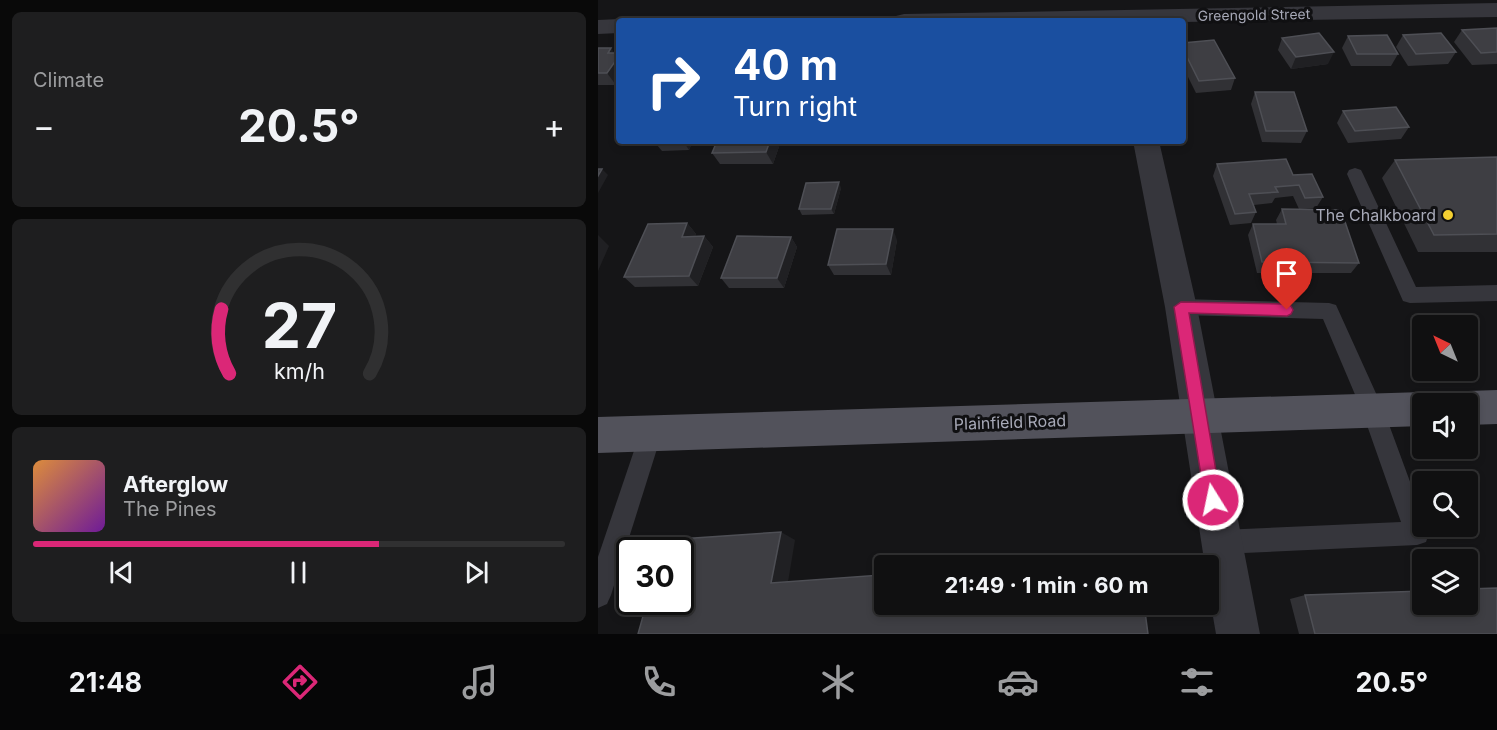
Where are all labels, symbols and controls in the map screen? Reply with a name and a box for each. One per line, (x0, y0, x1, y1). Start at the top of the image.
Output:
street label: Greengold Street (1198, 5, 1311, 24)
text: 40 m (733, 39, 838, 90)
icon: right (634, 42, 712, 120)
text: Climate (33, 68, 104, 92)
text: Turn right (733, 90, 857, 123)
text: 20.5° (238, 98, 360, 153)
text: − (33, 106, 55, 146)
text: + (543, 106, 565, 146)
place label: The Chalkboard (1316, 205, 1436, 225)
marker: The Chalkboard (1441, 208, 1455, 222)
pin (1261, 248, 1312, 310)
icon: arrive (1270, 257, 1303, 290)
text: 27 (261, 288, 337, 363)
north arrow (1412, 315, 1478, 381)
map controls (1412, 315, 1478, 615)
text: km/h (274, 358, 324, 384)
button: sound (1412, 393, 1478, 459)
street label: Plainfield Road (954, 410, 1066, 434)
position arrow (1181, 468, 1245, 532)
text: Afterglow (123, 471, 228, 497)
button: search (1412, 471, 1478, 537)
text: The Pines (123, 497, 217, 521)
speed limit sign: 30 (616, 537, 694, 615)
button: layers (1412, 549, 1478, 615)
icon: previous (105, 556, 138, 589)
icon: pause (282, 556, 315, 589)
icon: next (460, 556, 493, 589)
text: 21:49 · 1 min · 60 m (944, 572, 1149, 598)
icon: directions (279, 661, 321, 703)
icon: music (459, 661, 501, 703)
icon: phone (638, 661, 680, 703)
icon: climate (817, 661, 859, 703)
icon: car (997, 661, 1039, 703)
icon: filters (1176, 661, 1218, 703)
text: 21:48 (69, 666, 142, 699)
text: 20.5° (1355, 666, 1428, 699)

